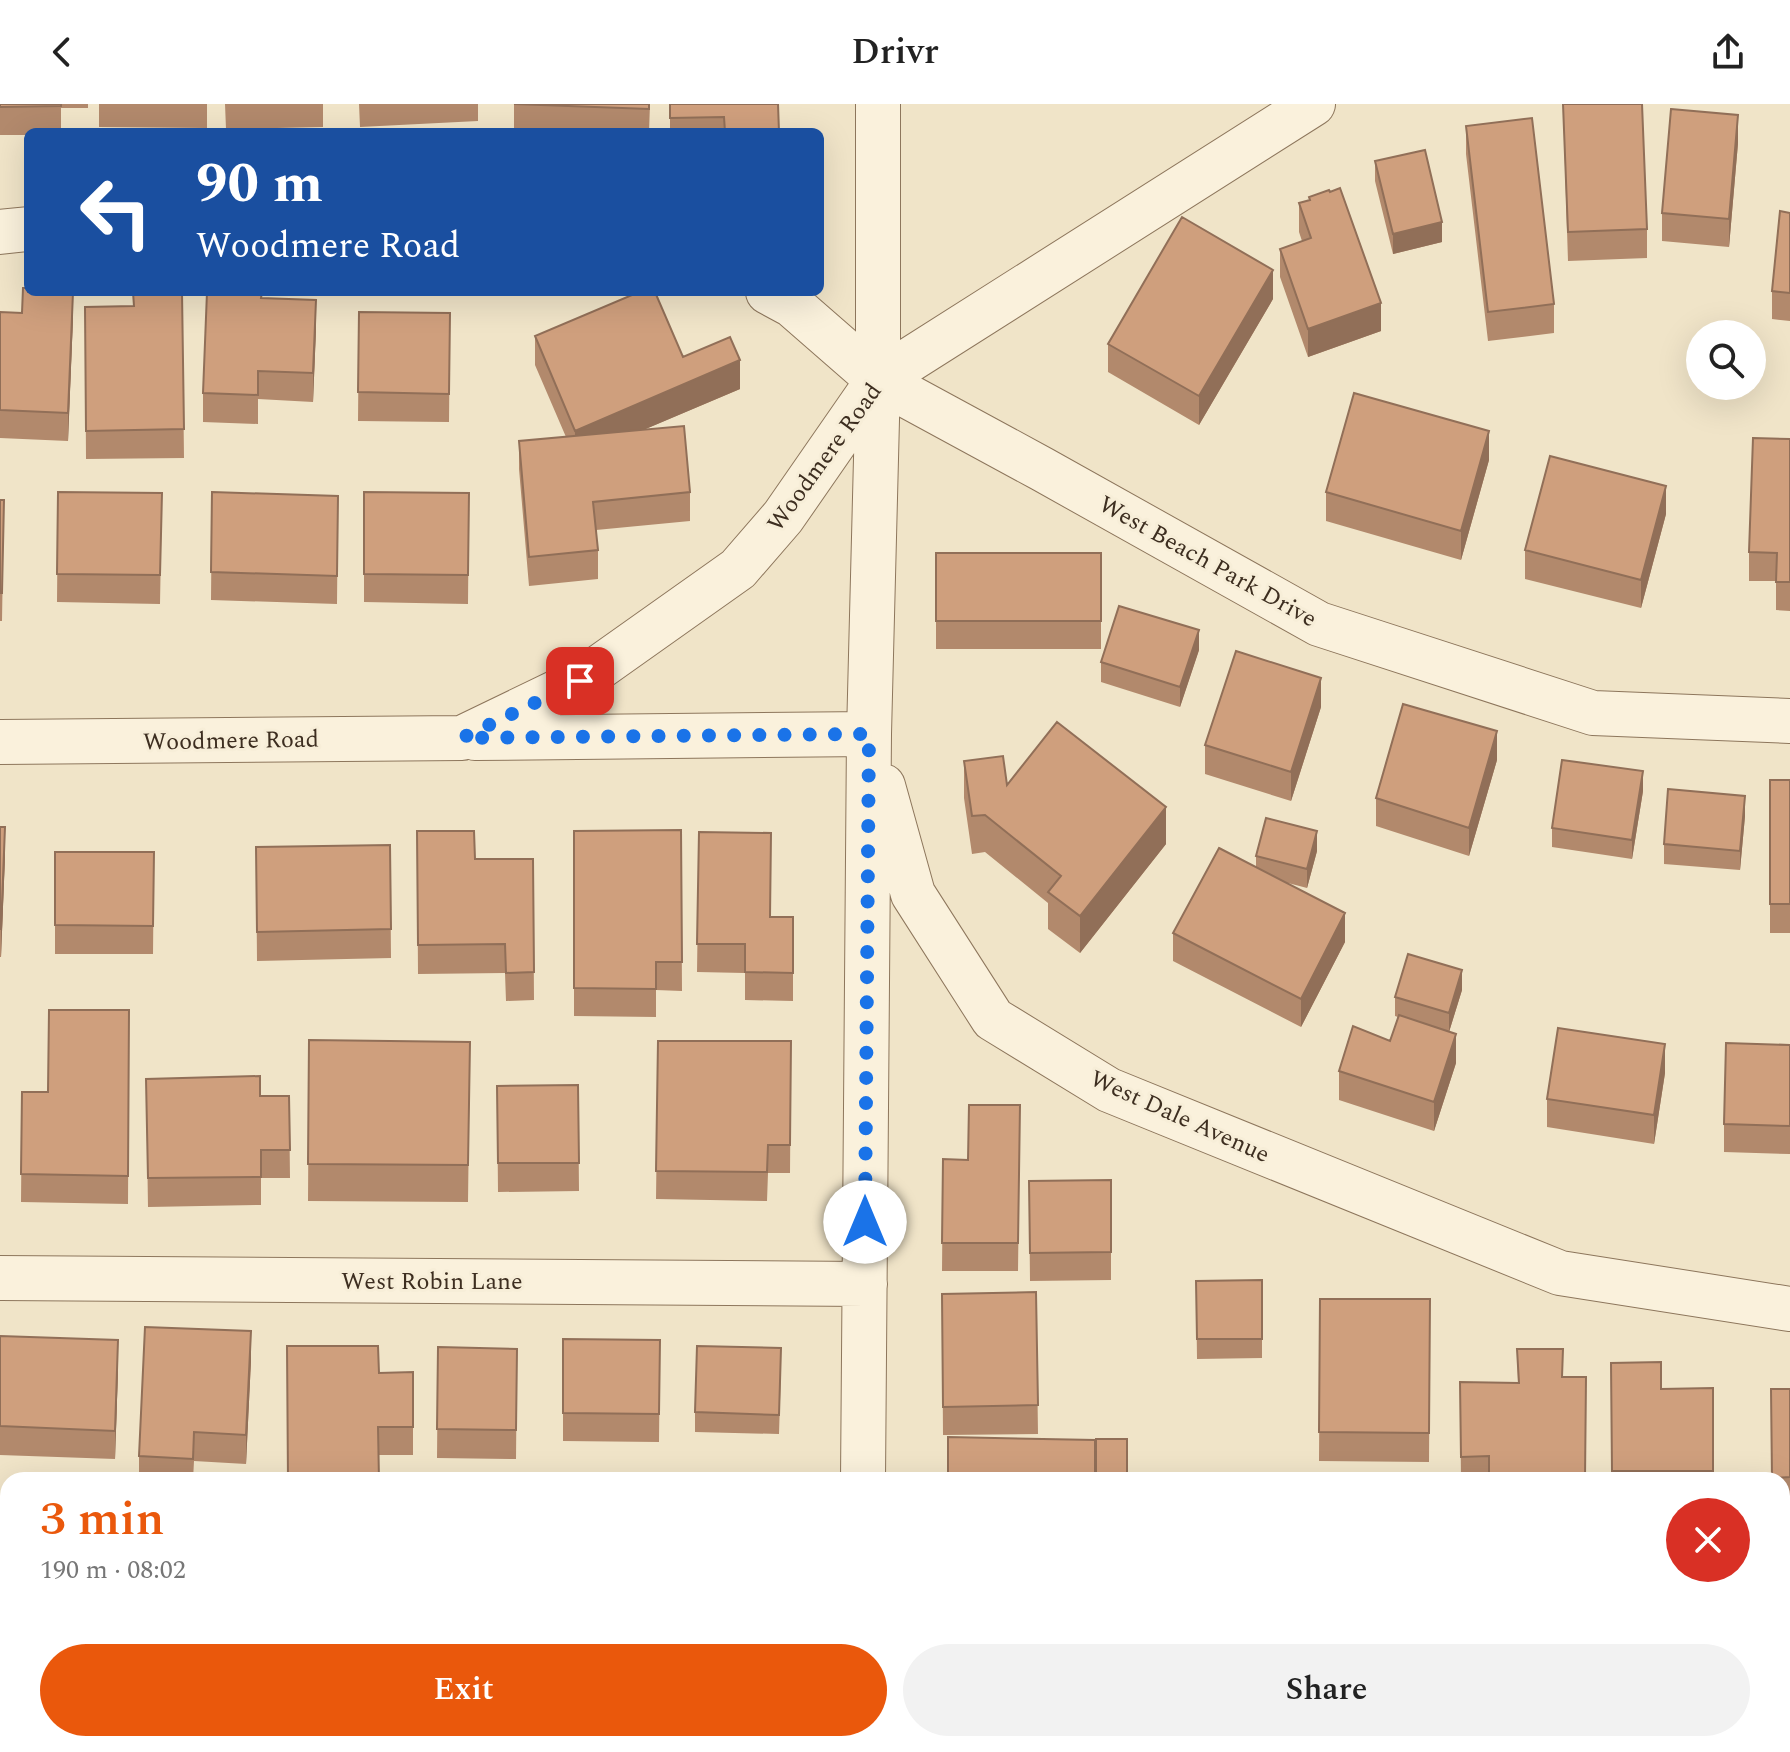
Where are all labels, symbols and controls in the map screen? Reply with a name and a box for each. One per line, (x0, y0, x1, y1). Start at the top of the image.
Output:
text: Drivr (851, 25, 939, 80)
icon: back (40, 30, 84, 74)
icon: share (1706, 30, 1750, 74)
text: 90 m (196, 142, 323, 227)
icon: left (64, 160, 168, 264)
text: Woodmere Road (196, 219, 460, 274)
map controls (1686, 320, 1766, 400)
button: search (1686, 320, 1766, 400)
street label: Woodmere Road (758, 376, 891, 539)
street label: West Beach Park Drive (1092, 487, 1323, 637)
pin (546, 647, 614, 715)
icon: arrive (558, 659, 602, 703)
street label: Woodmere Road (143, 721, 319, 761)
street label: West Dale Avenue (1084, 1061, 1275, 1173)
position arrow (823, 1180, 907, 1264)
street label: West Robin Lane (341, 1264, 523, 1300)
text: 3 min (40, 1483, 165, 1556)
button: close (1666, 1498, 1750, 1582)
text: 190 m · 08:02 (40, 1550, 186, 1590)
button: Exit (40, 1644, 887, 1736)
button: Share (903, 1644, 1750, 1736)

